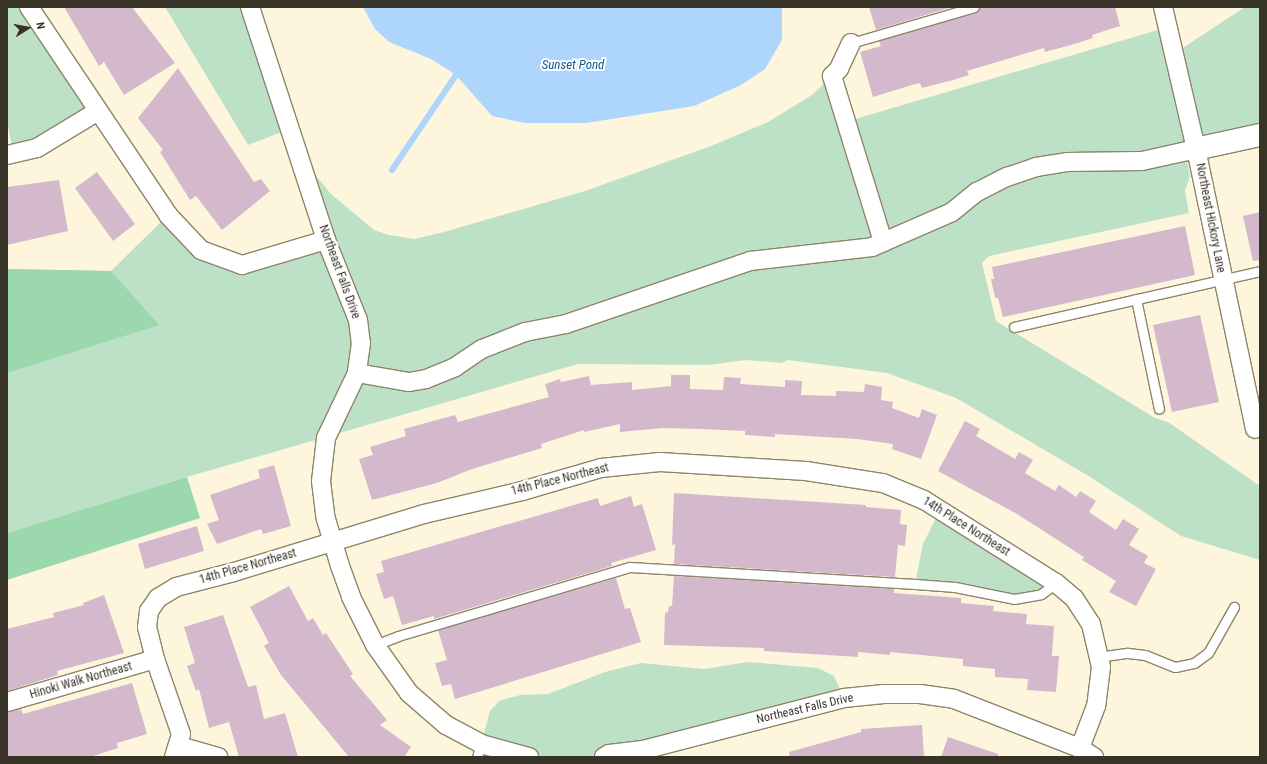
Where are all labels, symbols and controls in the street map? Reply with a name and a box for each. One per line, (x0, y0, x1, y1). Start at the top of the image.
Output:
north arrow (8, 8, 48, 48)
text: N (33, 21, 47, 30)
water label: Sunset Pond (542, 57, 604, 73)
street label: Northeast Hickory Lane (1192, 162, 1228, 274)
street label: Northeast Falls Drive (315, 223, 363, 321)
street label: 14th Place Northeast (510, 461, 610, 499)
street label: 14th Place Northeast (920, 494, 1012, 560)
street label: 14th Place Northeast (198, 546, 298, 588)
street label: Hinoki Walk Northeast (28, 660, 134, 702)
street label: Northeast Falls Drive (755, 691, 855, 727)

